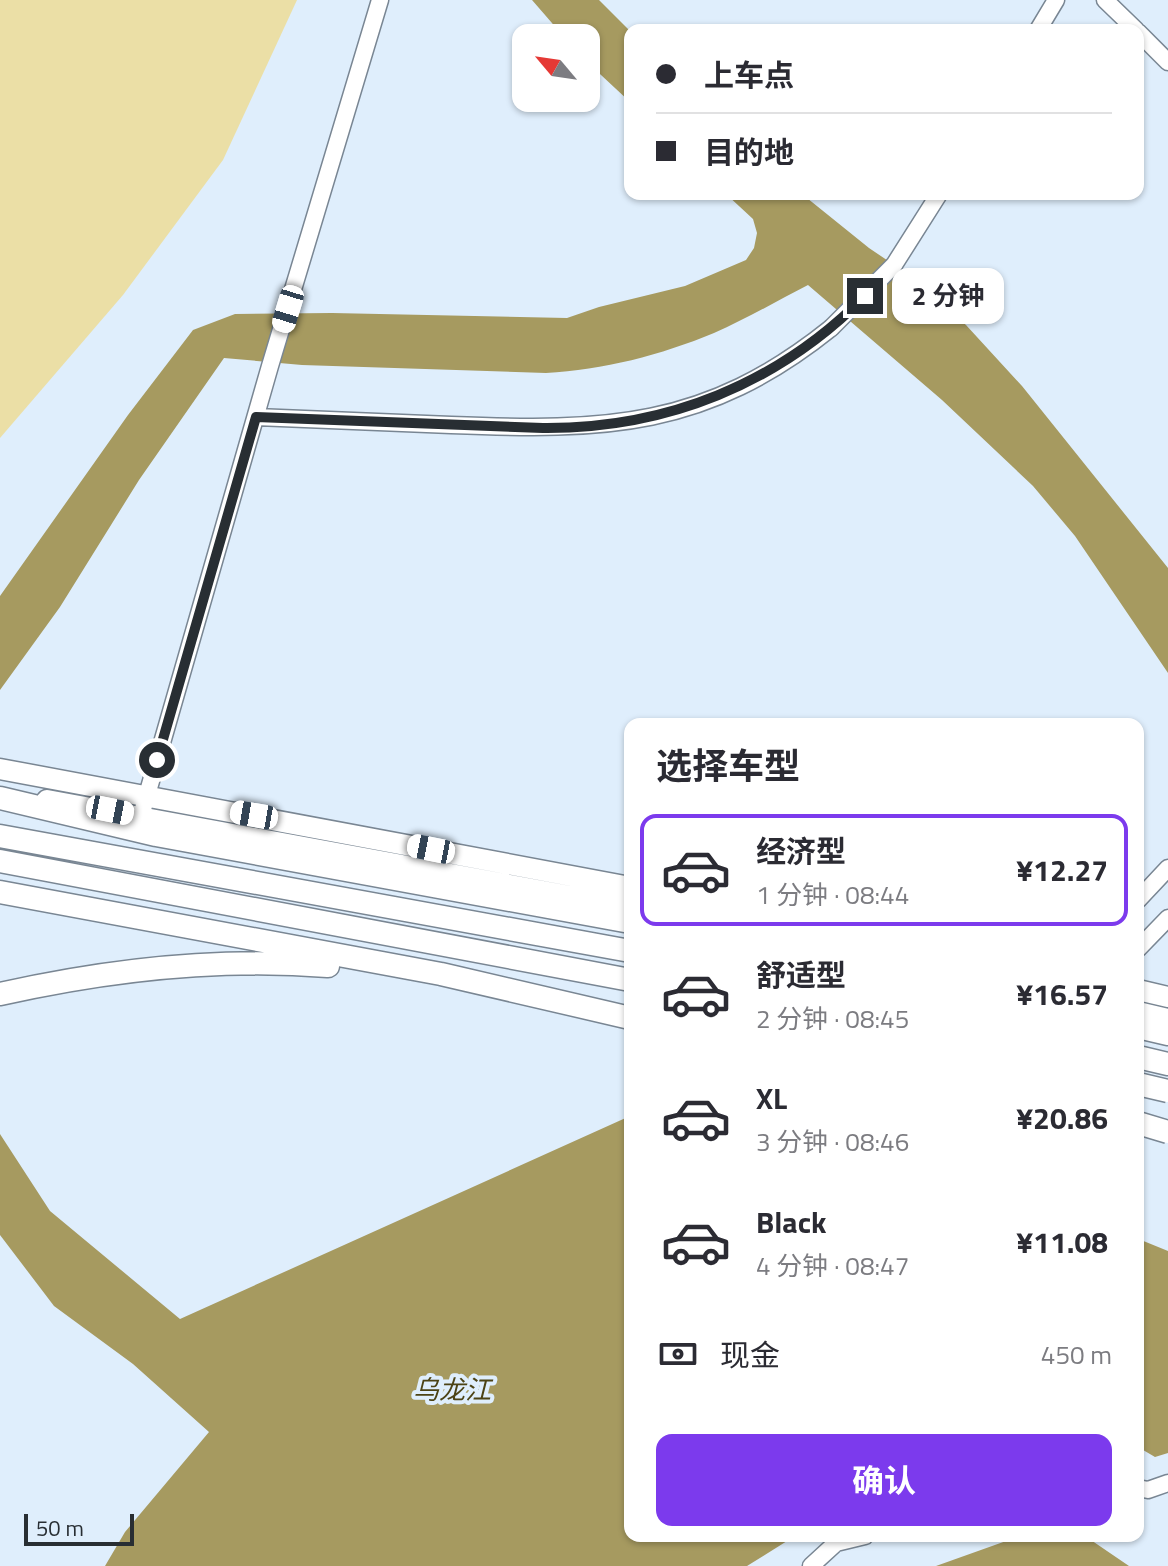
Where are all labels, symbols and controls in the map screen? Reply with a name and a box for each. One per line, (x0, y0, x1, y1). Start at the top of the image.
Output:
north arrow (512, 24, 600, 112)
map controls (512, 24, 600, 112)
text: 上车点 (704, 52, 794, 98)
text: 目的地 (704, 129, 794, 175)
callout: 2 分钟 (893, 268, 1005, 324)
text: 2 分钟 (912, 276, 984, 315)
route end (847, 278, 883, 314)
car (270, 283, 306, 335)
text: 选择车型 (656, 738, 800, 793)
route start (139, 742, 175, 778)
car (84, 794, 136, 826)
car (228, 799, 280, 831)
text: 经济型 (756, 828, 846, 874)
car (405, 833, 457, 865)
icon: car (660, 834, 732, 906)
text: ¥12.27 (1016, 847, 1108, 893)
text: 1 分钟 · 08:44 (756, 875, 909, 914)
text: 舒适型 (756, 952, 846, 998)
icon: car (660, 958, 732, 1030)
text: ¥16.57 (1016, 971, 1108, 1017)
text: 2 分钟 · 08:45 (756, 999, 909, 1038)
text: XL (756, 1075, 787, 1121)
icon: car (660, 1082, 732, 1154)
text: ¥20.86 (1016, 1095, 1108, 1141)
text: 3 分钟 · 08:46 (756, 1122, 909, 1161)
text: Black (756, 1199, 827, 1245)
icon: car (660, 1206, 732, 1278)
text: ¥11.08 (1016, 1219, 1108, 1265)
text: 4 分钟 · 08:47 (756, 1246, 909, 1285)
icon: cash (656, 1332, 700, 1376)
text: 现金 (720, 1332, 780, 1378)
text: 450 m (1041, 1335, 1112, 1374)
water label: 乌龙江 (413, 1370, 494, 1409)
button: 确认 (656, 1434, 1112, 1526)
scale bar (24, 1510, 134, 1546)
text: 50 m (36, 1511, 84, 1545)

